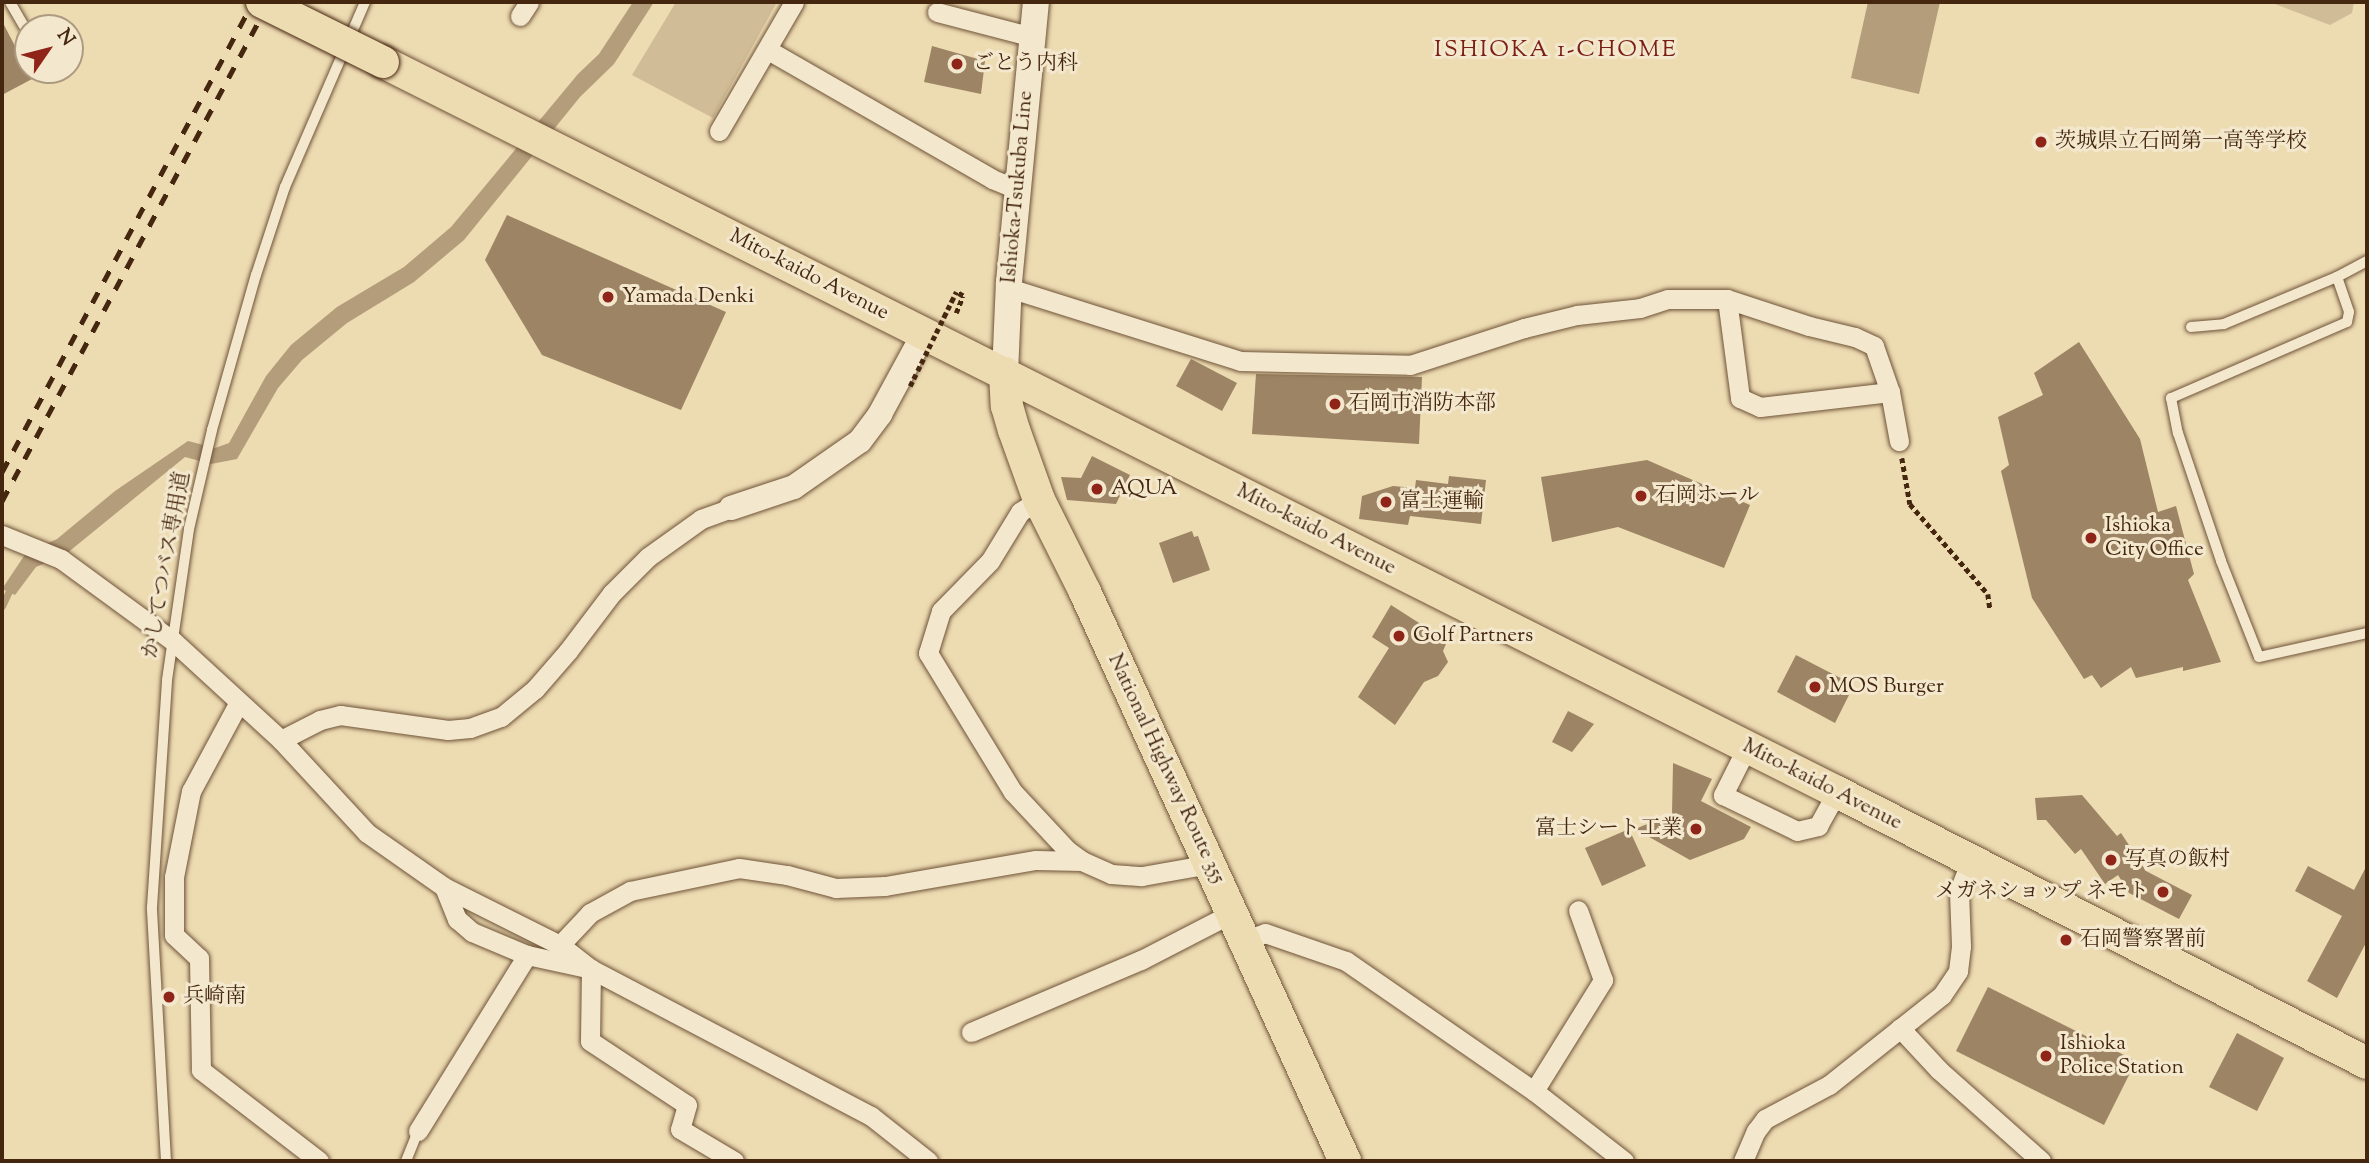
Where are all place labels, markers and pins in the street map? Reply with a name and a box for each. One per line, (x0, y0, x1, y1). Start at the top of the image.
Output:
place label: ごとう内科 (973, 51, 1078, 77)
marker: ごとう内科 (947, 54, 967, 74)
place label: 茨城県立石岡第一高等学校 (2055, 129, 2307, 155)
marker: 茨城県立石岡第一高等学校 (2033, 134, 2049, 150)
place label: Yamada Denki (622, 284, 754, 310)
marker: Yamada Denki (600, 289, 616, 305)
place label: 石岡市消防本部 (1349, 391, 1496, 417)
marker: 石岡市消防本部 (1327, 396, 1343, 412)
place label: AQUA (1111, 476, 1178, 502)
marker: AQUA (1089, 481, 1105, 497)
place label: 石岡ホール (1655, 483, 1760, 509)
marker: 石岡ホール (1633, 488, 1649, 504)
place label: 富士運輸 (1400, 489, 1484, 515)
marker: 富士運輸 (1378, 494, 1394, 510)
place label: Ishioka City Office (2105, 513, 2204, 563)
marker: Ishioka City Office (2083, 530, 2099, 546)
place label: Golf Partners (1413, 623, 1533, 649)
marker: Golf Partners (1391, 628, 1407, 644)
place label: MOS Burger (1829, 674, 1944, 700)
marker: MOS Burger (1807, 679, 1823, 695)
place label: 富士シート工業 (1535, 816, 1682, 842)
marker: 富士シート工業 (1688, 821, 1704, 837)
place label: 写真の飯村 (2125, 847, 2230, 873)
marker: 写真の飯村 (2103, 852, 2119, 868)
place label: メガネショップ ネモト (1935, 879, 2149, 905)
marker: メガネショップ ネモト (2155, 884, 2171, 900)
place label: 石岡警察署前 (2080, 927, 2206, 953)
marker: 石岡警察署前 (2058, 932, 2074, 948)
place label: 兵崎南 (183, 984, 246, 1010)
marker: 兵崎南 (161, 989, 177, 1005)
place label: Ishioka Police Station (2060, 1031, 2184, 1081)
marker: Ishioka Police Station (2038, 1048, 2054, 1064)

